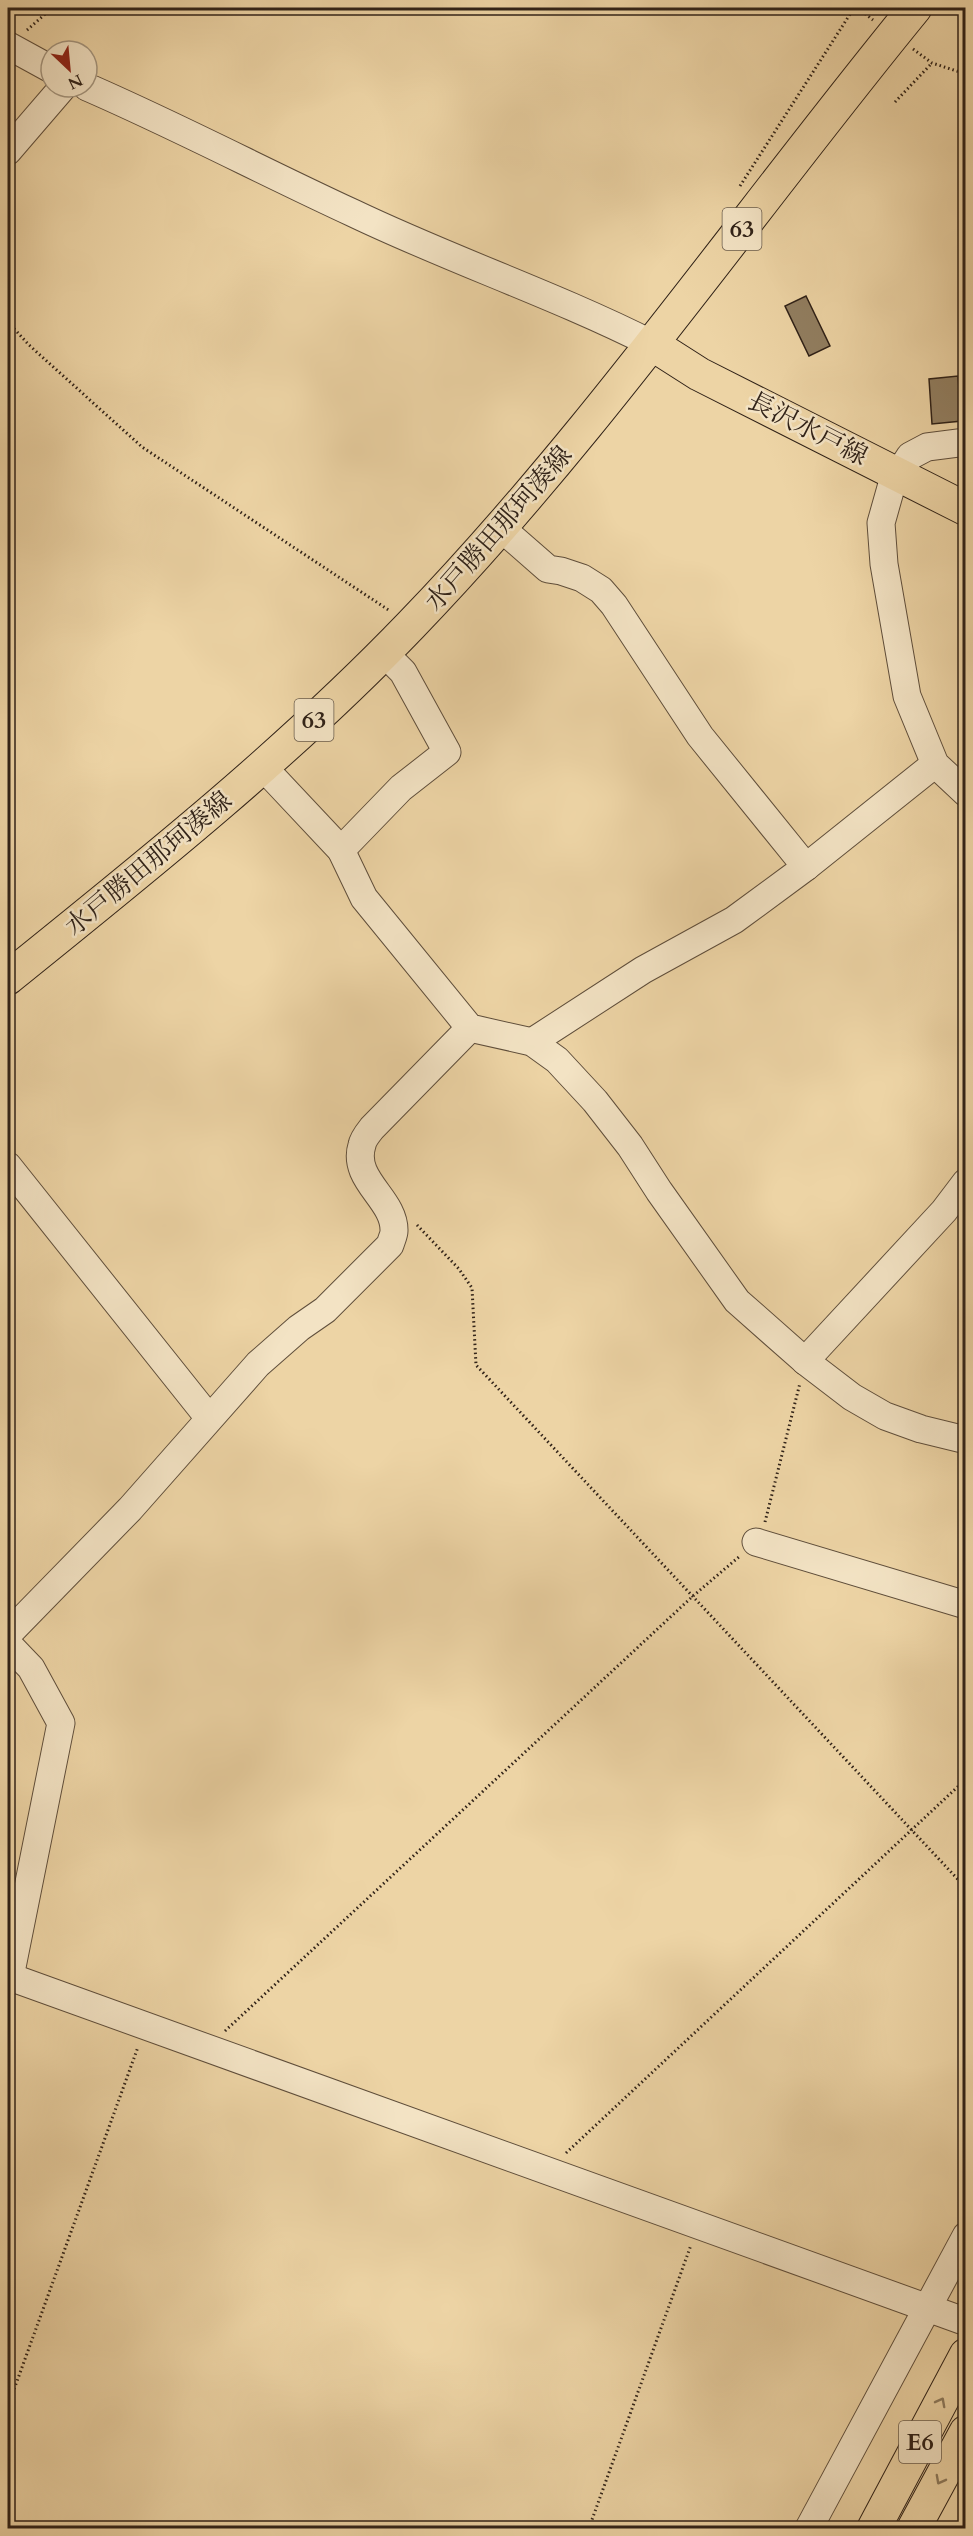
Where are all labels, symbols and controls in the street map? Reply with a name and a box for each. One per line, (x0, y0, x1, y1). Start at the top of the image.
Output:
north arrow (39, 39, 99, 99)
text: N (64, 69, 86, 95)
road number: 63 (722, 208, 762, 250)
street label: 長沢水戸線 (742, 383, 874, 474)
street label: 水戸勝田那珂湊線 (417, 438, 580, 618)
road number: 63 (294, 699, 334, 741)
street label: 水戸勝田那珂湊線 (57, 783, 239, 944)
one-way arrow (934, 2398, 945, 2409)
road number: E6 (899, 2421, 941, 2463)
one-way arrow (936, 2474, 947, 2485)

